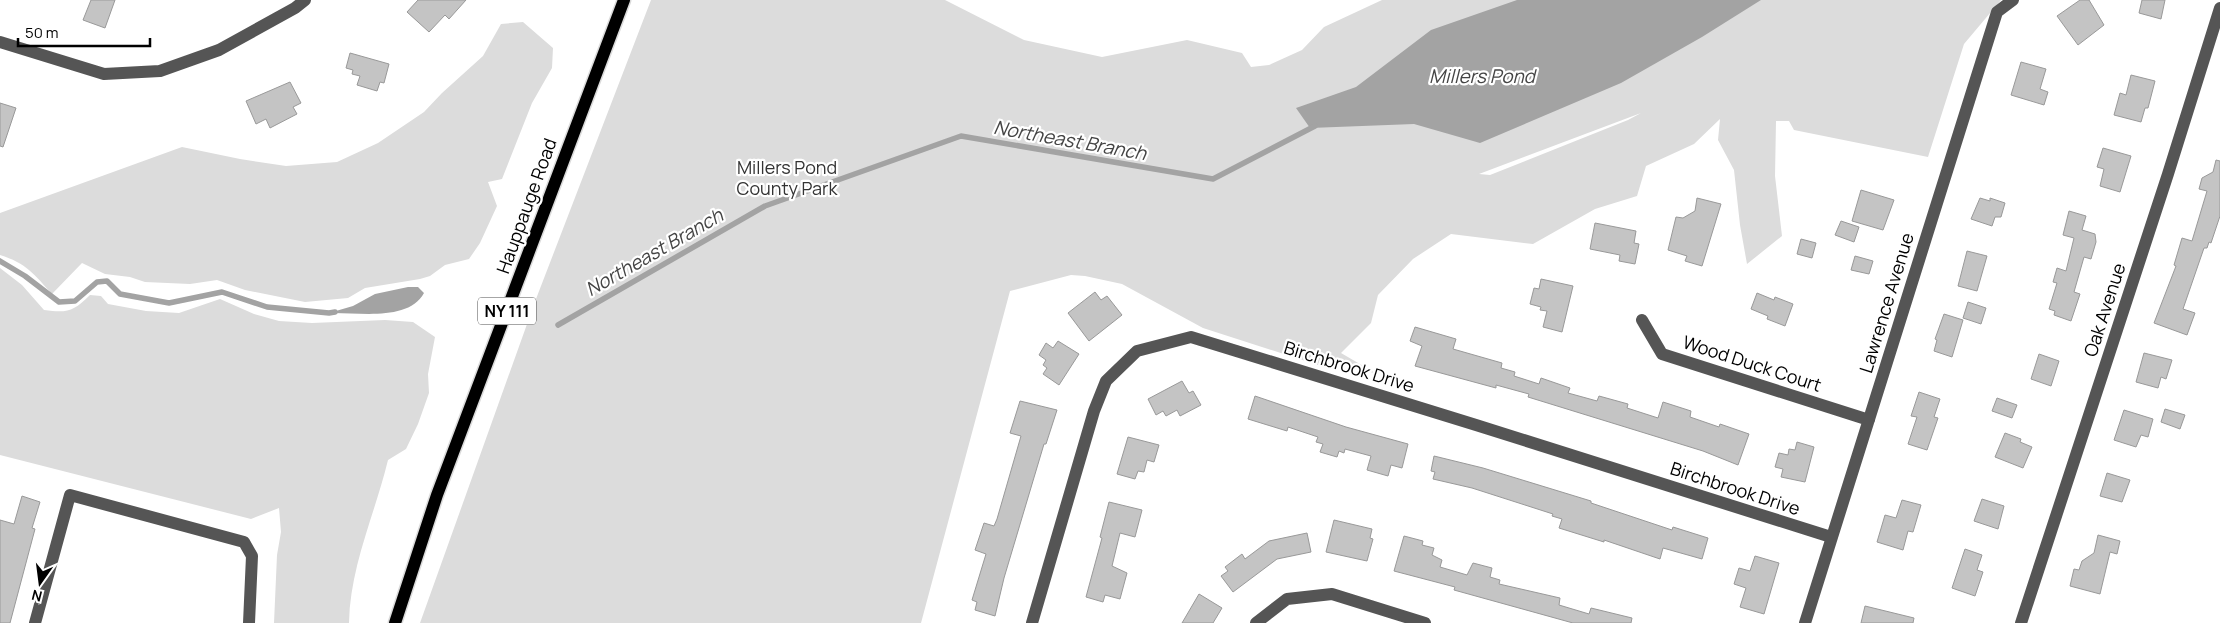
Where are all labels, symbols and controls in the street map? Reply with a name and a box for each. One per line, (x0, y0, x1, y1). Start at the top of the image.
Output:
scale bar (18, 15, 150, 47)
text: 50 m (25, 22, 59, 43)
water label: Millers Pond (1429, 63, 1538, 89)
water label: Northeast Branch (992, 114, 1149, 166)
street label: Hauppauge Road (490, 135, 562, 277)
park label: Millers Pond County Park (737, 155, 838, 200)
water label: Northeast Branch (581, 202, 728, 302)
street label: Lawrence Avenue (1853, 230, 1919, 376)
street label: Oak Avenue (2078, 260, 2130, 360)
road number: NY 111 (478, 298, 536, 324)
street label: Wood Duck Court (1680, 329, 1825, 397)
street label: Birchbrook Drive (1281, 335, 1417, 397)
street label: Birchbrook Drive (1667, 456, 1803, 520)
north arrow (15, 558, 65, 608)
text: N (30, 586, 44, 607)

